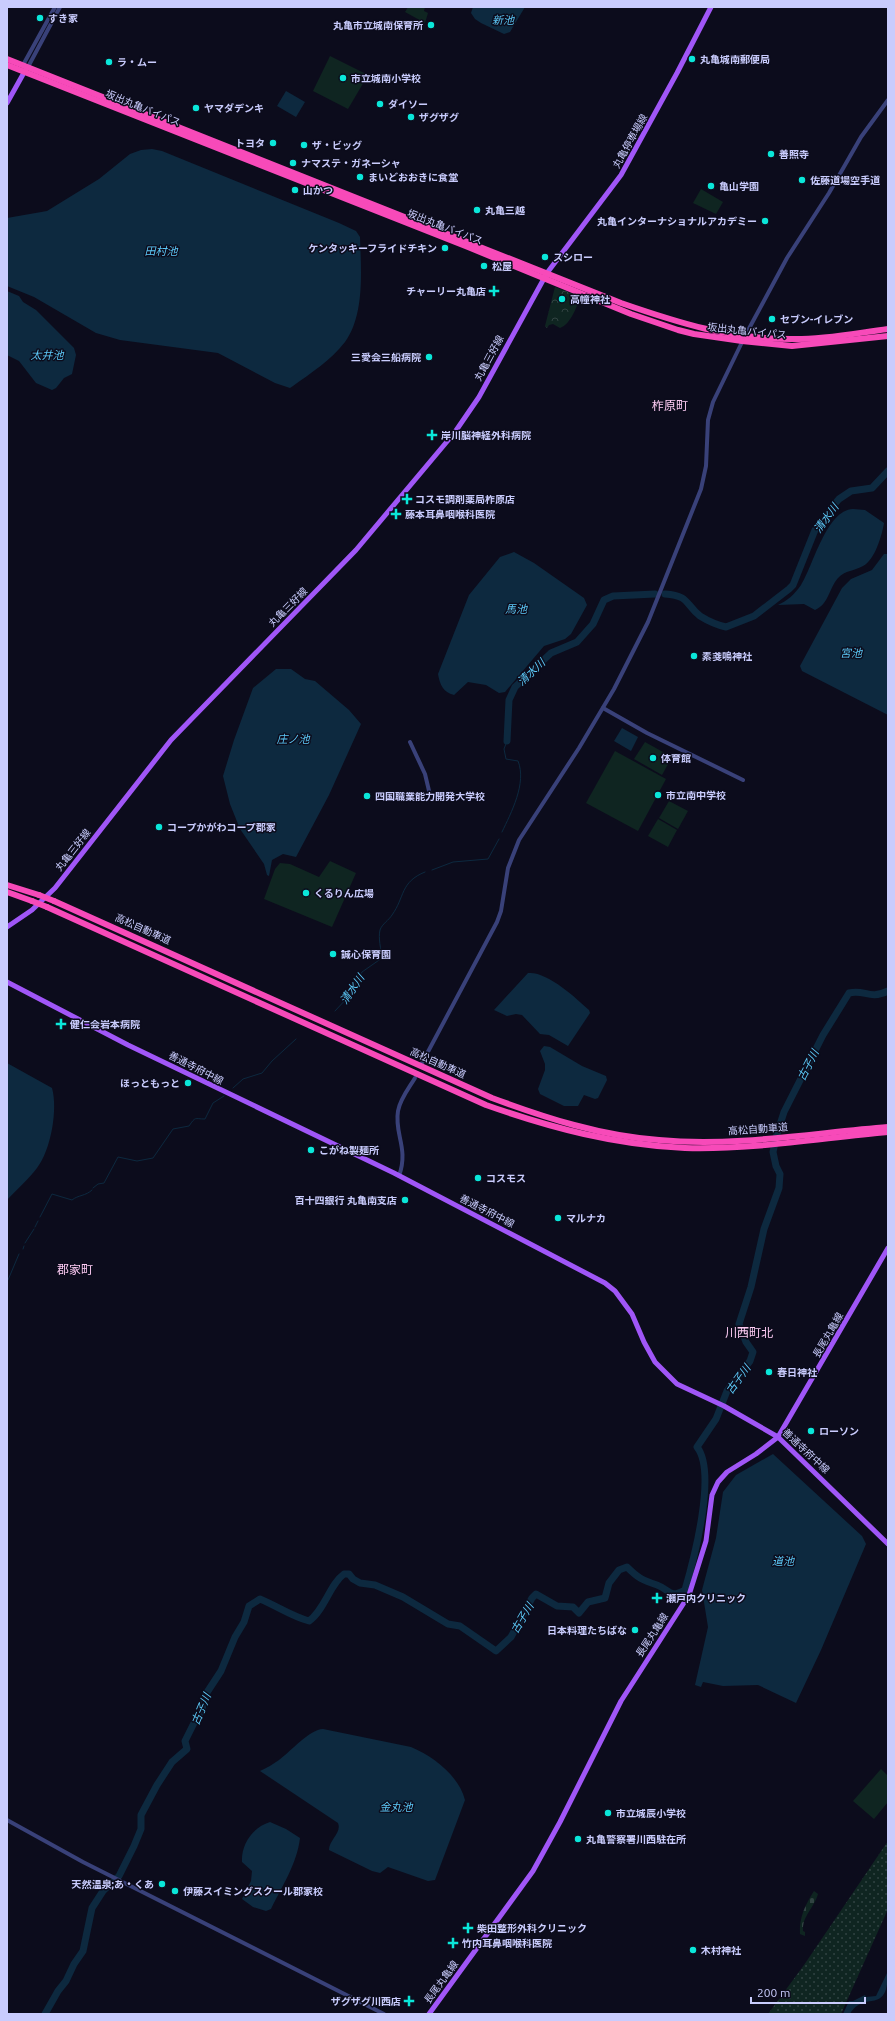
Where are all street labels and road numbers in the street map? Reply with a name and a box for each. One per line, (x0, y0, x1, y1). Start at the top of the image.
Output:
street label: 坂出丸亀バイパス (104, 88, 182, 128)
street label: 丸亀停車場線 (611, 112, 649, 170)
street label: 坂出丸亀バイパス (406, 208, 484, 246)
street label: 坂出丸亀バイパス (707, 321, 787, 341)
street label: 丸亀三好線 (472, 333, 506, 383)
street label: 丸亀三好線 (266, 585, 310, 629)
street label: 丸亀三好線 (53, 827, 93, 873)
street label: 高松自動車道 (113, 912, 173, 946)
street label: 高松自動車道 (408, 1046, 468, 1080)
street label: 善通寺府中線 (167, 1049, 225, 1087)
street label: 高松自動車道 (728, 1121, 788, 1137)
street label: 善通寺府中線 (458, 1192, 516, 1230)
street label: 長尾丸亀線 (811, 1311, 845, 1359)
street label: 善通寺府中線 (780, 1427, 832, 1475)
street label: 長尾丸亀線 (634, 1611, 670, 1659)
street label: 長尾丸亀線 (422, 1959, 460, 2005)

